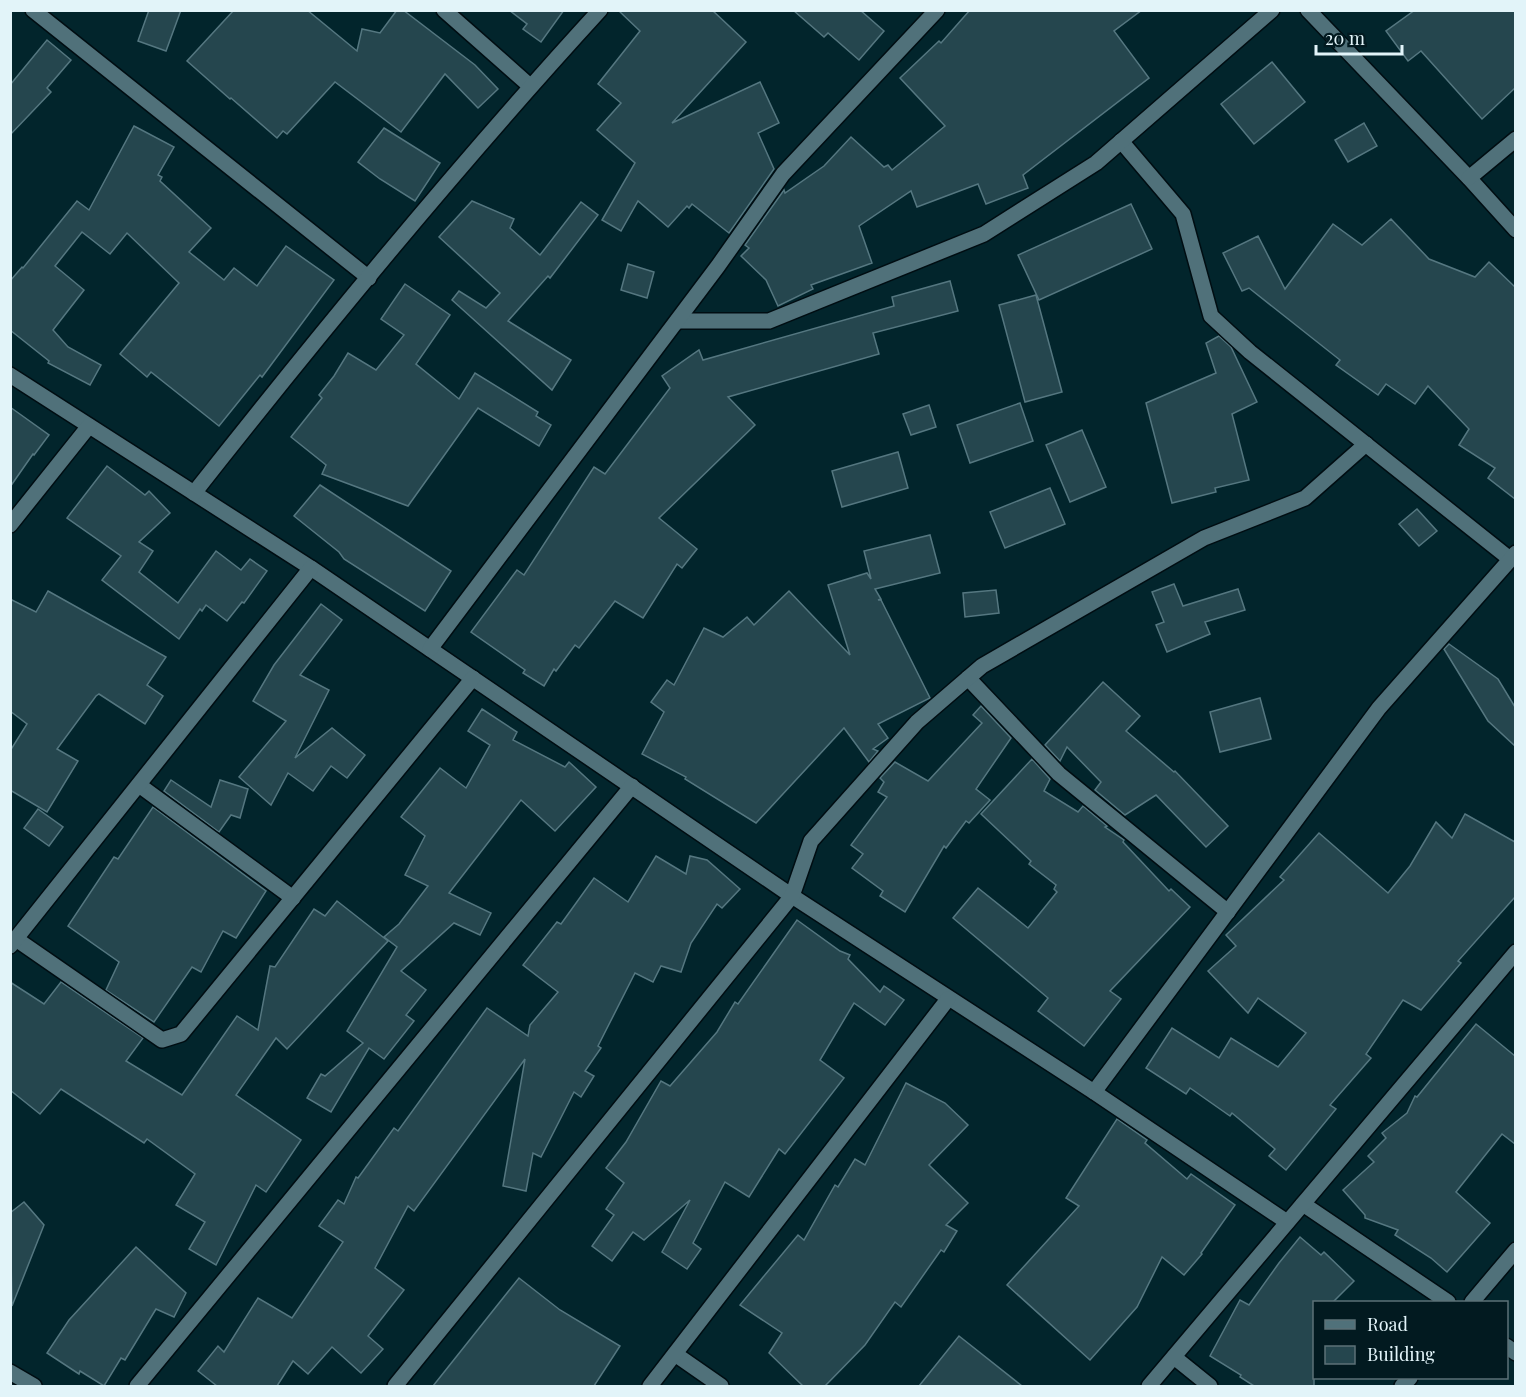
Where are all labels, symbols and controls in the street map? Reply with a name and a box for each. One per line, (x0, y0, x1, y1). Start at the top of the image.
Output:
scale bar (1316, 18, 1402, 56)
text: 20 m (1325, 26, 1365, 50)
legend (1313, 1301, 1508, 1379)
text: Road (1367, 1312, 1408, 1336)
text: Building (1367, 1342, 1435, 1366)

